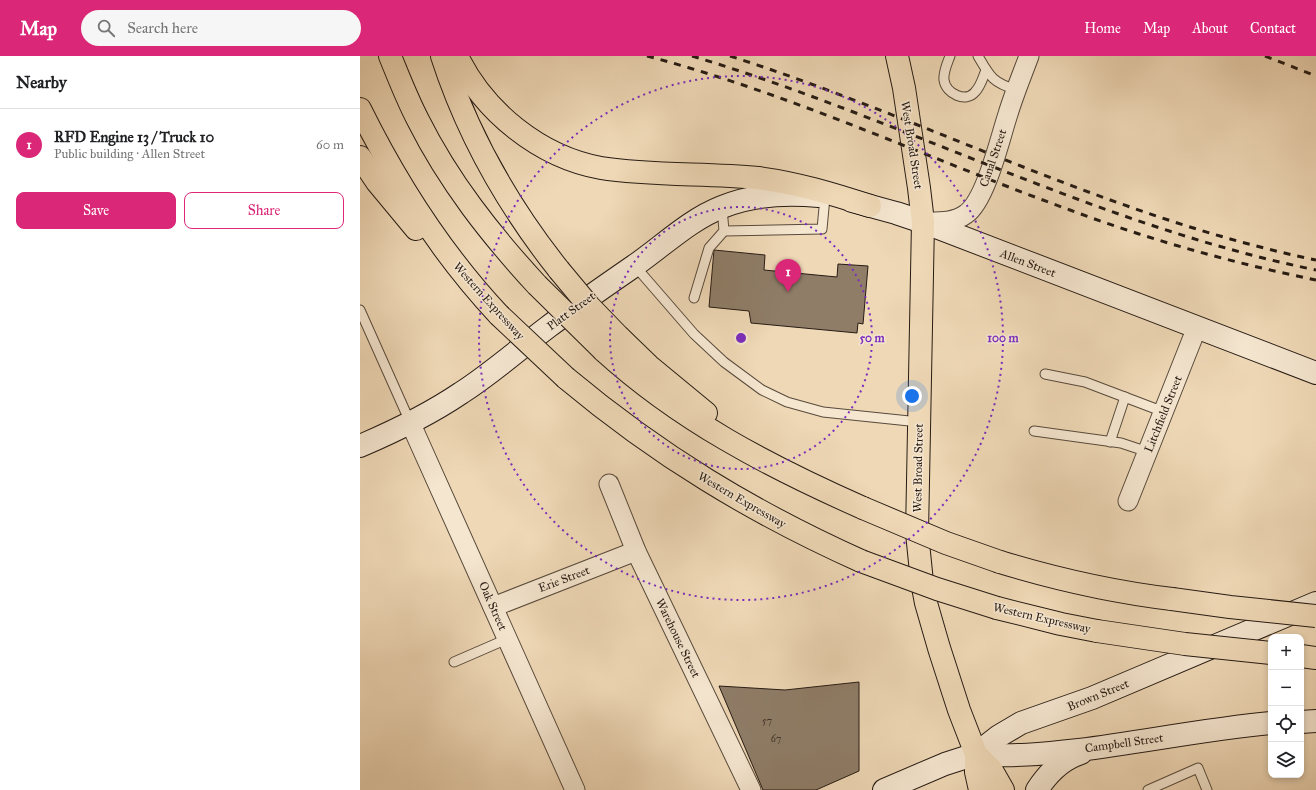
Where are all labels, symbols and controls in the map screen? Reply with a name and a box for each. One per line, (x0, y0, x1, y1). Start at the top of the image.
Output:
search box (81, 10, 361, 46)
text: Map (20, 17, 57, 40)
icon: search (95, 17, 117, 39)
text: Search here (127, 19, 198, 37)
text: Home (1084, 20, 1121, 37)
text: Map (1143, 20, 1170, 37)
text: About (1192, 20, 1228, 37)
text: Contact (1250, 20, 1296, 37)
text: Nearby (16, 72, 67, 93)
street label: West Broad Street (898, 100, 926, 191)
street label: Canal Street (977, 126, 1010, 189)
text: RFD Engine 13 / Truck 10 (54, 128, 214, 146)
text: 1 (26, 137, 32, 153)
text: 60 m (316, 137, 344, 153)
text: Public building · Allen Street (54, 146, 205, 162)
button: Save (16, 192, 176, 229)
button: Share (184, 192, 344, 229)
street label: Allen Street (997, 246, 1058, 280)
street label: Western Expressway (450, 259, 528, 343)
pin: 1 (775, 259, 801, 292)
street label: Platt Street (544, 288, 598, 333)
centre of rings (734, 331, 748, 345)
text: 50 m (859, 331, 886, 345)
text: 100 m (987, 331, 1020, 345)
street label: Litchfield Street (1141, 373, 1185, 454)
your location (902, 386, 922, 406)
street label: West Broad Street (910, 423, 926, 513)
street label: Western Expressway (695, 469, 789, 531)
street label: Erie Street (536, 563, 592, 595)
street label: Oak Street (476, 579, 510, 633)
street label: Warehouse Street (653, 596, 704, 680)
street label: Western Expressway (992, 600, 1092, 636)
map controls (1268, 634, 1304, 778)
button: + (1268, 634, 1304, 670)
button: − (1268, 670, 1304, 706)
street label: Brown Street (1065, 676, 1132, 714)
button: locate (1268, 706, 1304, 742)
house number: 57 (762, 715, 772, 727)
street label: Campbell Street (1084, 730, 1165, 755)
house number: 67 (771, 733, 781, 745)
button: layers (1268, 742, 1304, 778)

